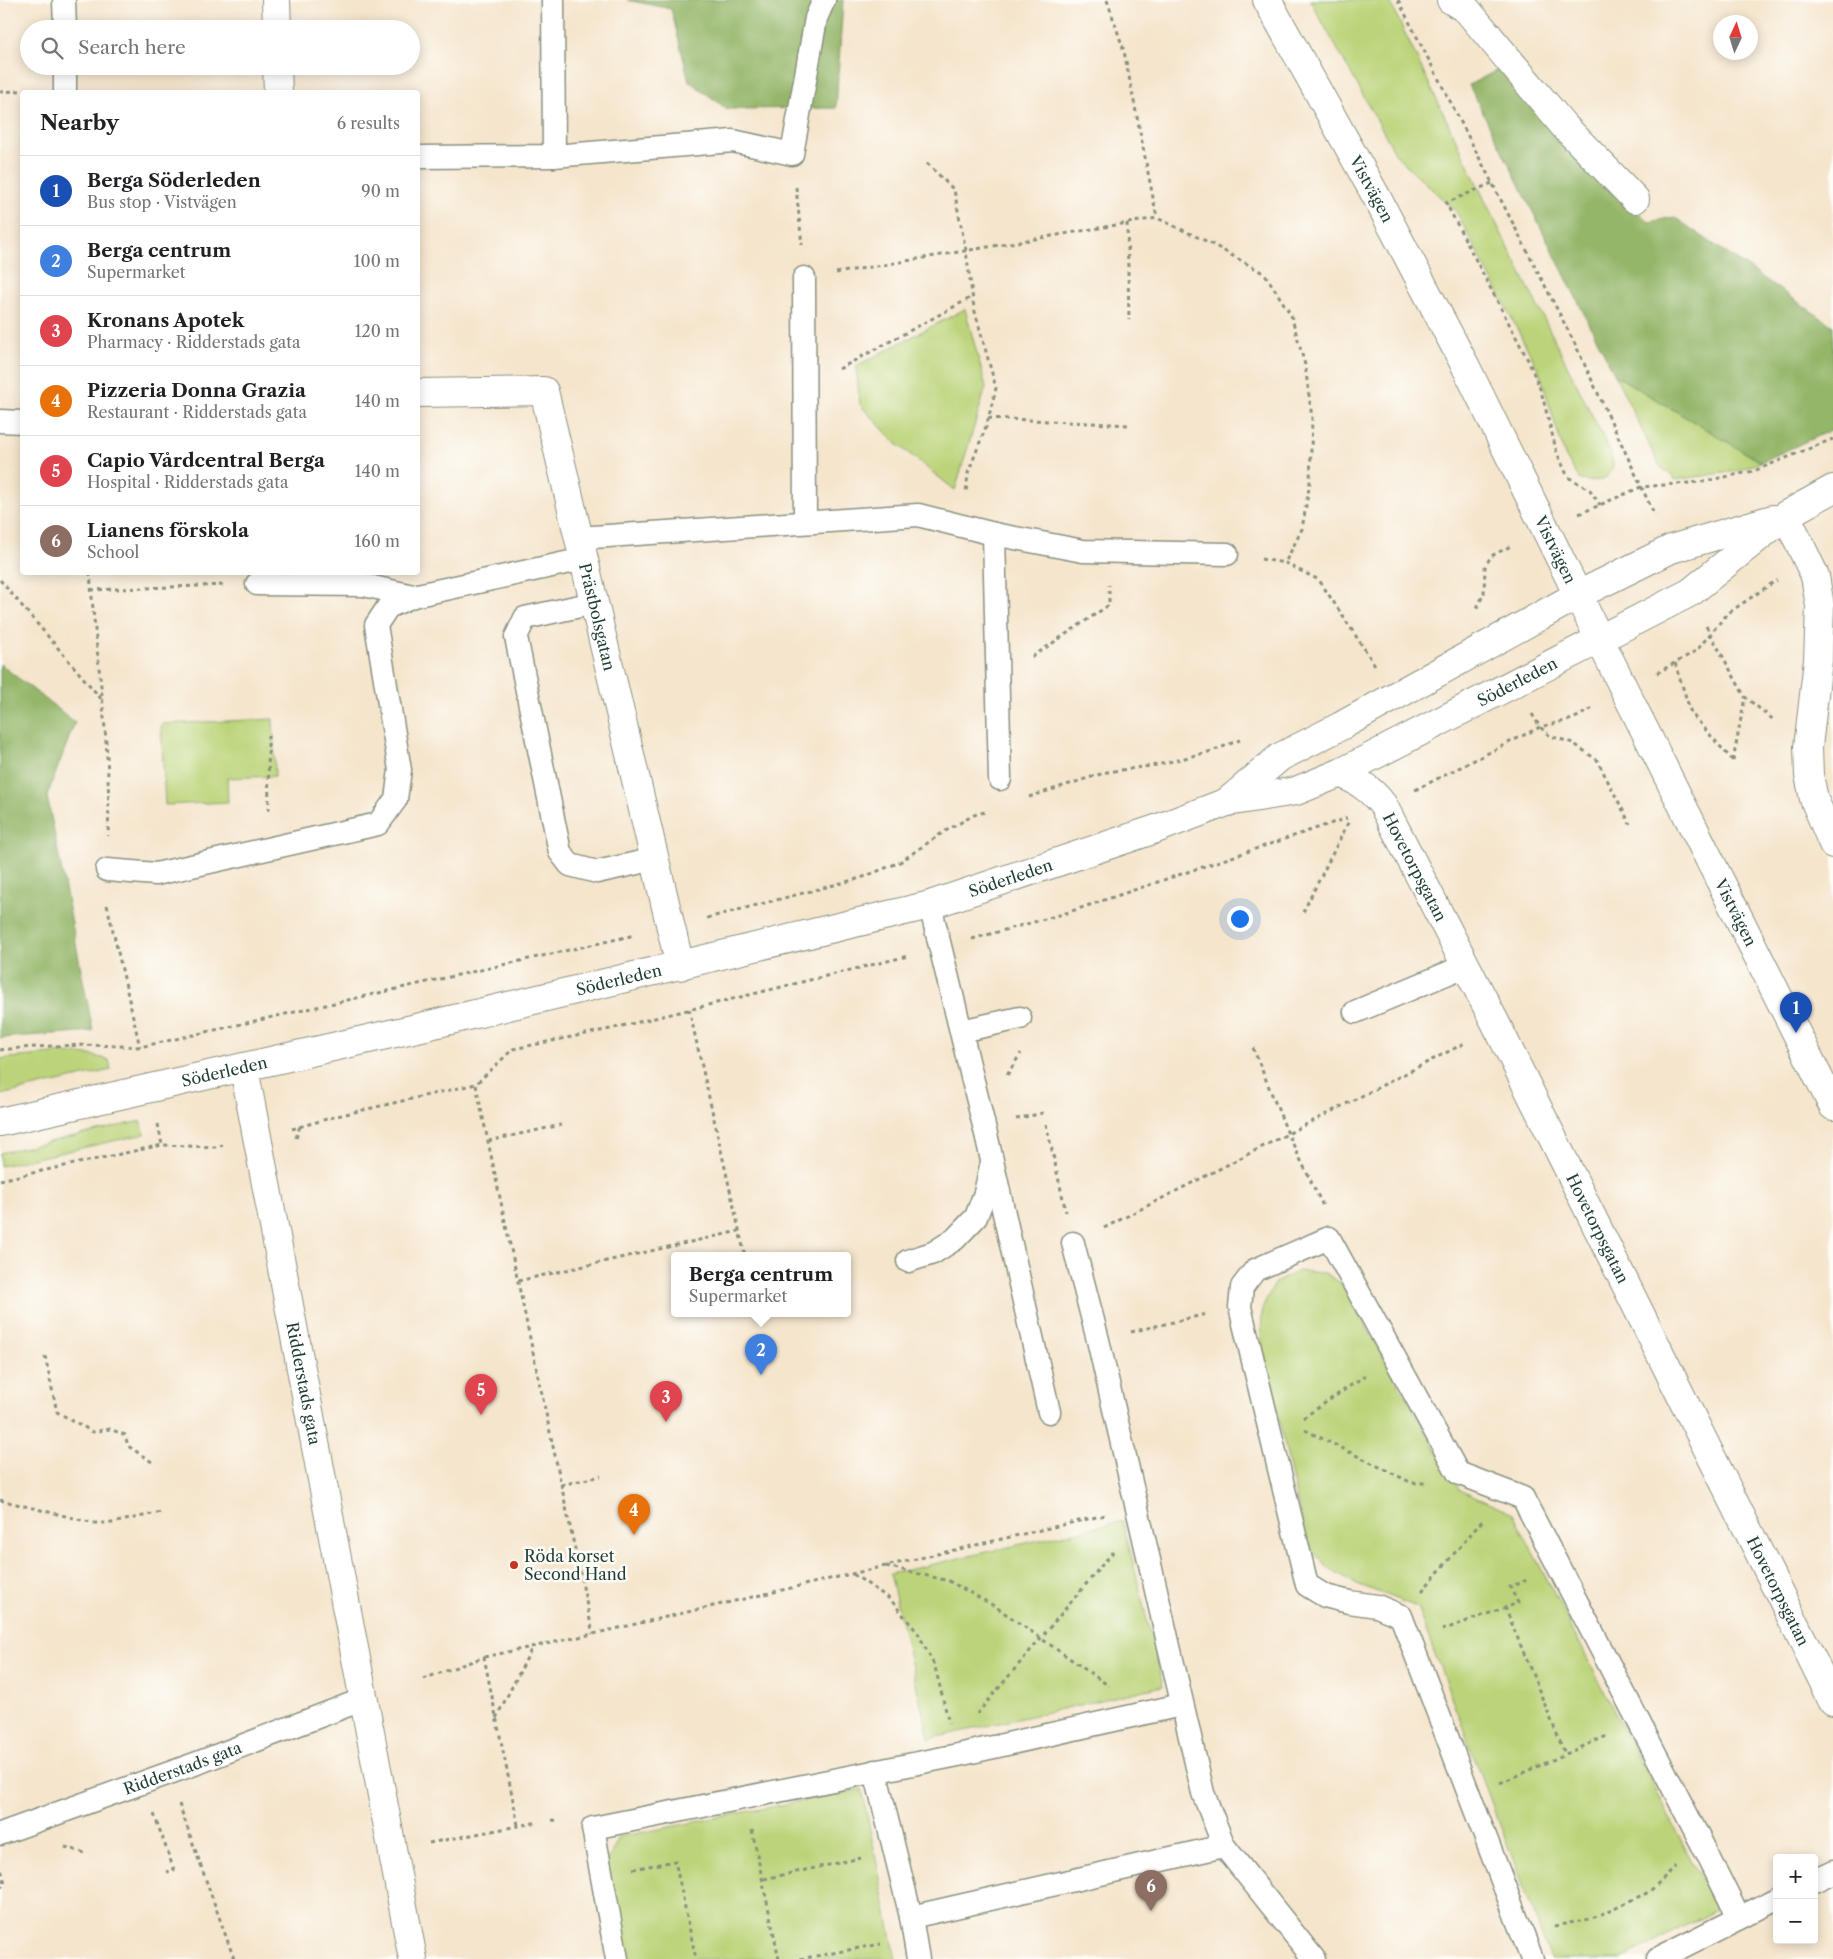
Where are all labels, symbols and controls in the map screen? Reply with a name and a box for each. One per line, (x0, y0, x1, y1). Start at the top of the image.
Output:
north arrow (1713, 15, 1758, 60)
search box (20, 20, 420, 75)
icon: search (38, 34, 66, 62)
text: Search here (78, 36, 186, 59)
text: Nearby (40, 110, 119, 135)
text: 6 results (337, 113, 400, 133)
street label: Vistvägen (1345, 151, 1398, 226)
text: Berga Söderleden (87, 169, 261, 192)
text: 1 (52, 181, 60, 201)
text: 90 m (361, 181, 400, 201)
text: Bus stop · Vistvägen (87, 192, 237, 212)
text: Berga centrum (87, 239, 231, 262)
text: 2 (51, 251, 61, 271)
text: 100 m (354, 251, 400, 271)
text: Supermarket (87, 262, 185, 282)
text: Kronans Apotek (87, 309, 244, 332)
text: 3 (51, 321, 61, 341)
text: 120 m (355, 321, 400, 341)
text: Pharmacy · Ridderstads gata (87, 332, 300, 352)
text: Pizzeria Donna Grazia (87, 379, 306, 402)
text: 4 (51, 391, 61, 411)
text: 140 m (355, 391, 400, 411)
text: Restaurant · Ridderstads gata (87, 402, 307, 422)
text: Capio Vårdcentral Berga (87, 449, 325, 472)
text: 5 (52, 461, 60, 481)
text: 140 m (355, 461, 400, 481)
text: Hospital · Ridderstads gata (87, 472, 288, 492)
street label: Vistvägen (1530, 512, 1581, 587)
text: Lianens förskola (87, 519, 249, 542)
text: 6 (51, 531, 61, 551)
text: 160 m (355, 531, 400, 551)
text: School (87, 542, 139, 562)
street label: Prästbolsgatan (575, 561, 620, 673)
street label: Söderleden (1474, 653, 1560, 711)
street label: Hovetorpsgatan (1379, 809, 1451, 925)
street label: Söderleden (966, 855, 1055, 901)
street label: Vistvägen (1710, 874, 1761, 949)
your location (1227, 906, 1253, 932)
street label: Söderleden (574, 960, 664, 1000)
pin: 1 (1780, 992, 1812, 1033)
street label: Söderleden (180, 1052, 269, 1091)
street label: Hovetorpsgatan (1562, 1170, 1633, 1287)
popup (671, 1252, 851, 1317)
text: Berga centrum (689, 1263, 833, 1286)
text: Supermarket (689, 1286, 787, 1306)
street label: Ridderstads gata (282, 1320, 325, 1447)
pin: 2 (745, 1334, 777, 1375)
pin: 5 (465, 1374, 497, 1415)
pin: 3 (650, 1381, 682, 1422)
pin: 4 (618, 1494, 650, 1535)
street label: Hovetorpsgatan (1743, 1533, 1814, 1649)
place label: Röda korset Second Hand (524, 1546, 627, 1584)
marker: Röda korset Second Hand (508, 1559, 520, 1571)
street label: Ridderstads gata (120, 1737, 245, 1799)
map controls (1773, 1854, 1818, 1944)
button: + (1773, 1854, 1818, 1899)
pin: 6 (1135, 1870, 1167, 1911)
button: − (1773, 1899, 1818, 1944)

